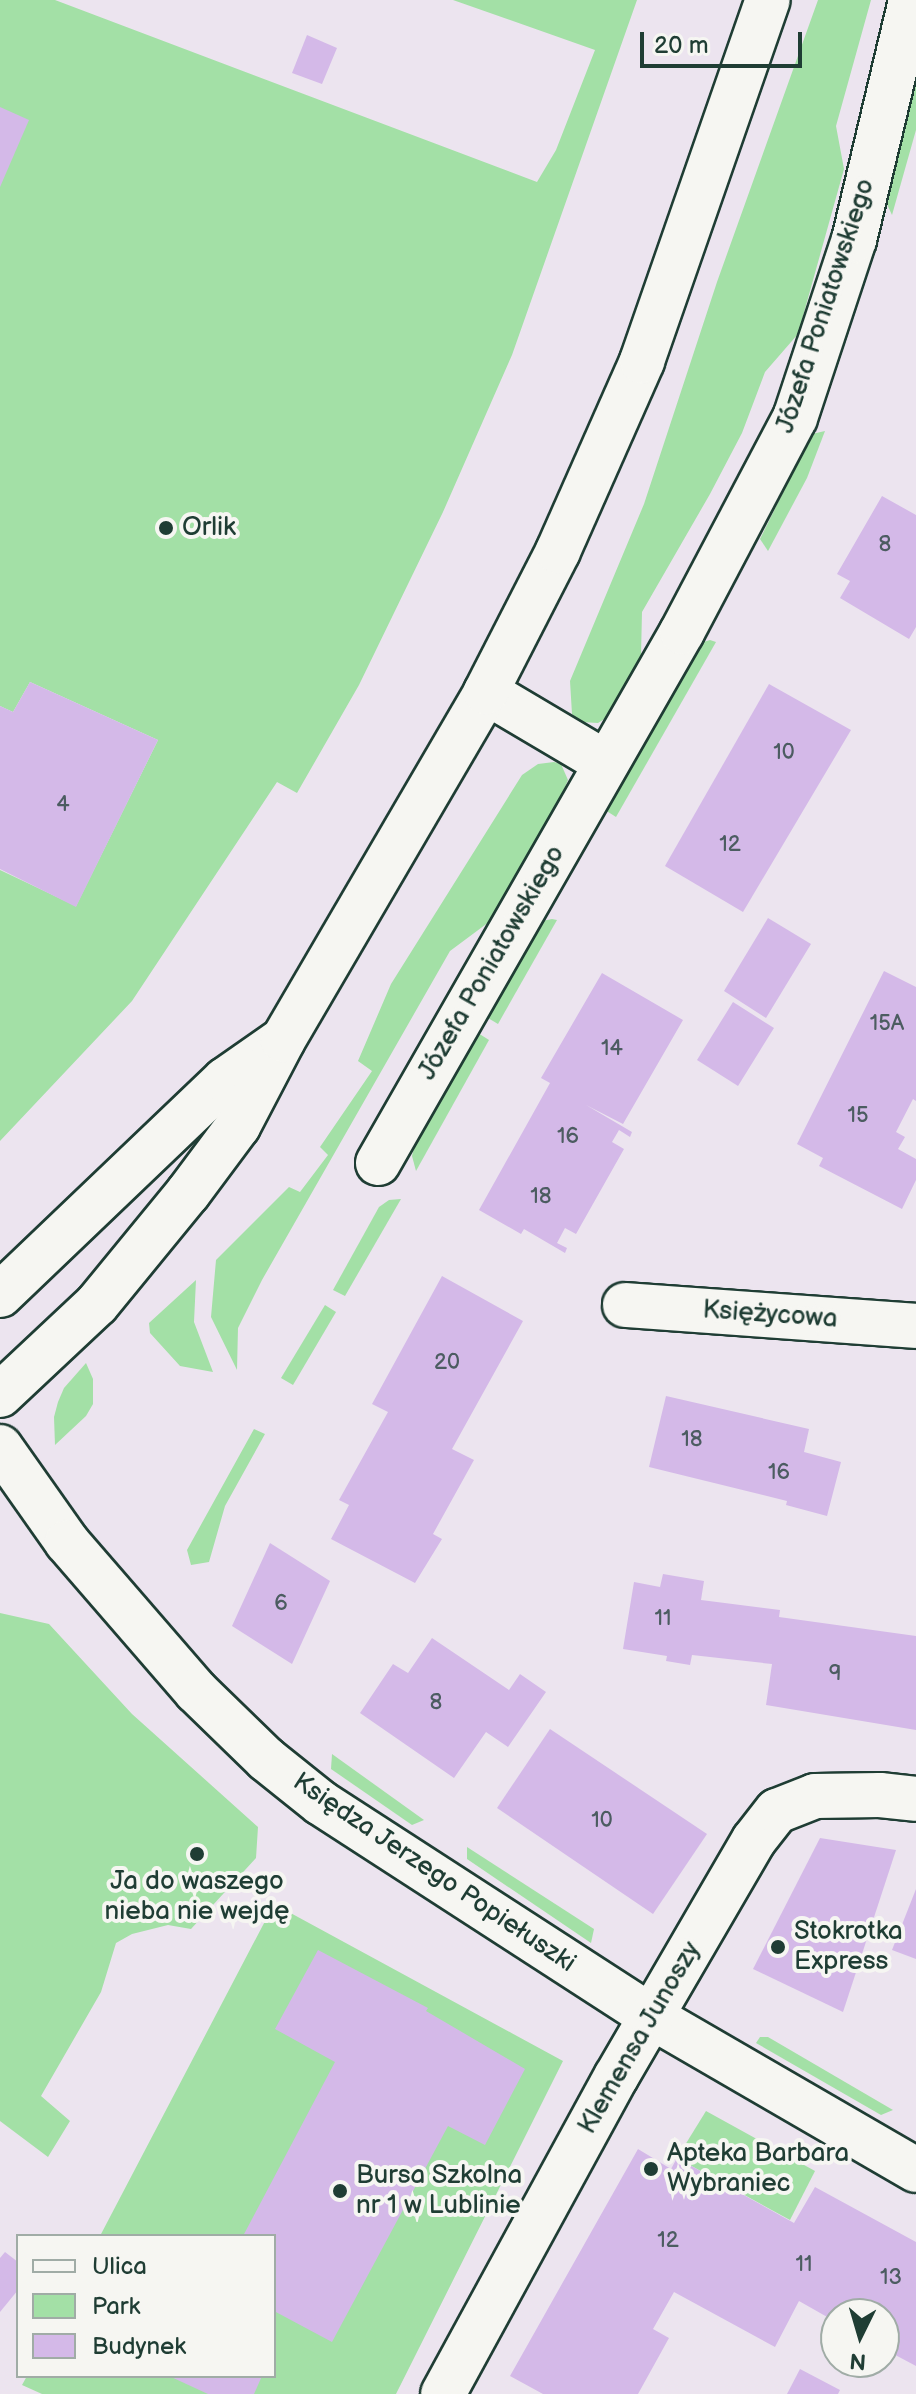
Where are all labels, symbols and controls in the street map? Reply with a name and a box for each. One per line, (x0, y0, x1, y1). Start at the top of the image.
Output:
scale bar (644, 16, 806, 66)
text: 20 m (654, 31, 709, 60)
street label: Józefa Poniatowskiego (770, 175, 882, 437)
place label: Orlik (182, 512, 236, 544)
marker: Orlik (157, 519, 175, 537)
house number: 8 (879, 532, 891, 558)
house number: 10 (773, 740, 795, 766)
house number: 4 (56, 792, 70, 818)
house number: 12 (719, 832, 741, 858)
street label: Józefa Poniatowskiego (412, 840, 572, 1086)
house number: 15A (870, 1011, 904, 1037)
house number: 14 (601, 1036, 623, 1062)
house number: 15 (847, 1103, 869, 1129)
house number: 16 (557, 1124, 579, 1150)
house number: 18 (530, 1184, 552, 1210)
street label: Księżycowa (702, 1295, 838, 1335)
house number: 20 (434, 1350, 460, 1376)
house number: 18 (681, 1427, 703, 1453)
house number: 16 (768, 1460, 790, 1486)
house number: 6 (274, 1591, 288, 1617)
house number: 11 (654, 1606, 672, 1632)
house number: 9 (829, 1661, 841, 1687)
house number: 8 (430, 1690, 442, 1716)
street label: Księdza Jerzego Popiełuszki (286, 1766, 582, 1980)
house number: 10 (591, 1808, 613, 1834)
marker: Ja do waszego nieba nie wejdę (188, 1845, 206, 1863)
place label: Ja do waszego nieba nie wejdę (105, 1866, 289, 1928)
place label: Stokrotka Express (794, 1916, 903, 1978)
street label: Klemensa Junoszy (572, 1936, 708, 2140)
marker: Stokrotka Express (769, 1938, 787, 1956)
place label: Apteka Barbara Wybraniec (667, 2138, 849, 2200)
place label: Bursa Szkolna nr 1 w Lublinie (356, 2160, 523, 2222)
marker: Apteka Barbara Wybraniec (642, 2160, 660, 2178)
marker: Bursa Szkolna nr 1 w Lublinie (331, 2182, 349, 2200)
house number: 12 (657, 2228, 679, 2254)
legend (16, 2234, 276, 2378)
text: Ulica (92, 2252, 147, 2281)
house number: 11 (795, 2252, 813, 2278)
house number: 13 (880, 2265, 902, 2291)
text: Park (92, 2292, 140, 2321)
north arrow (820, 2298, 900, 2378)
text: Budynek (92, 2332, 186, 2361)
text: N (849, 2346, 867, 2375)

